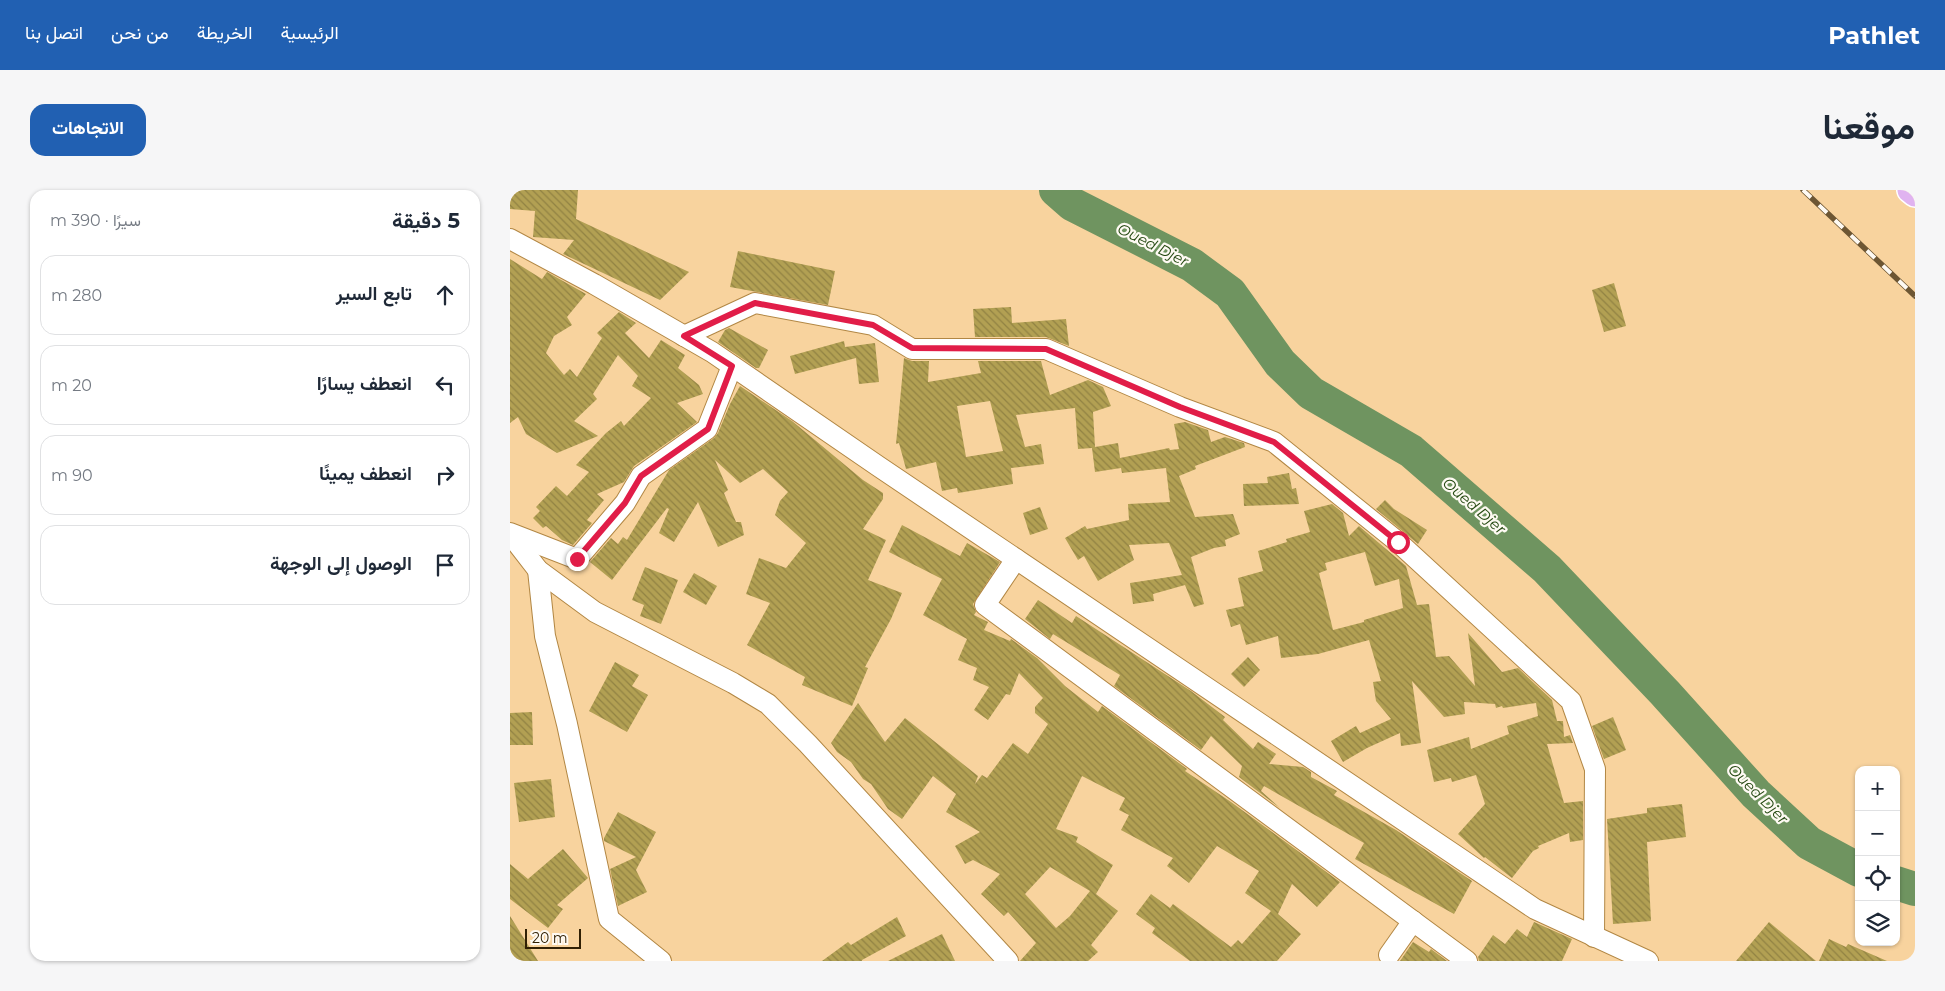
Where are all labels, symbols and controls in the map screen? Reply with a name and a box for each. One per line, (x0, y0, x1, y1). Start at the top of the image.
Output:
text: Pathlet (1828, 21, 1920, 50)
text: اتصل بنا (25, 22, 83, 44)
text: من نحن (111, 22, 169, 44)
text: الخريطة (197, 22, 252, 44)
text: الرئيسية (280, 22, 339, 44)
button: الاتجاهات (30, 104, 146, 156)
text: موقعنا (1822, 105, 1915, 148)
text: 5 دقيقة (392, 208, 460, 233)
text: سيرًا · 390 m (50, 211, 141, 230)
water label: Oued Djer (1114, 219, 1193, 271)
icon: ahead (431, 281, 459, 309)
text: تابع السير (336, 282, 412, 305)
text: 280 m (51, 286, 102, 305)
icon: left (431, 371, 459, 399)
text: انعطف يسارًا (317, 372, 412, 395)
text: 20 m (51, 376, 92, 395)
icon: right (431, 461, 459, 489)
text: انعطف يمينًا (319, 462, 412, 485)
text: 90 m (51, 466, 93, 485)
water label: Oued Djer (1439, 473, 1511, 539)
route start (1387, 531, 1410, 554)
route end (566, 548, 589, 571)
icon: arrive (431, 551, 459, 579)
text: الوصول إلى الوجهة (270, 552, 412, 575)
water label: Oued Djer (1724, 760, 1793, 828)
map controls (1855, 766, 1900, 946)
button: + (1855, 766, 1900, 811)
button: − (1855, 811, 1900, 856)
button: locate (1855, 856, 1900, 901)
button: layers (1855, 901, 1900, 946)
scale bar (525, 926, 581, 949)
text: 20 m (532, 929, 568, 947)

